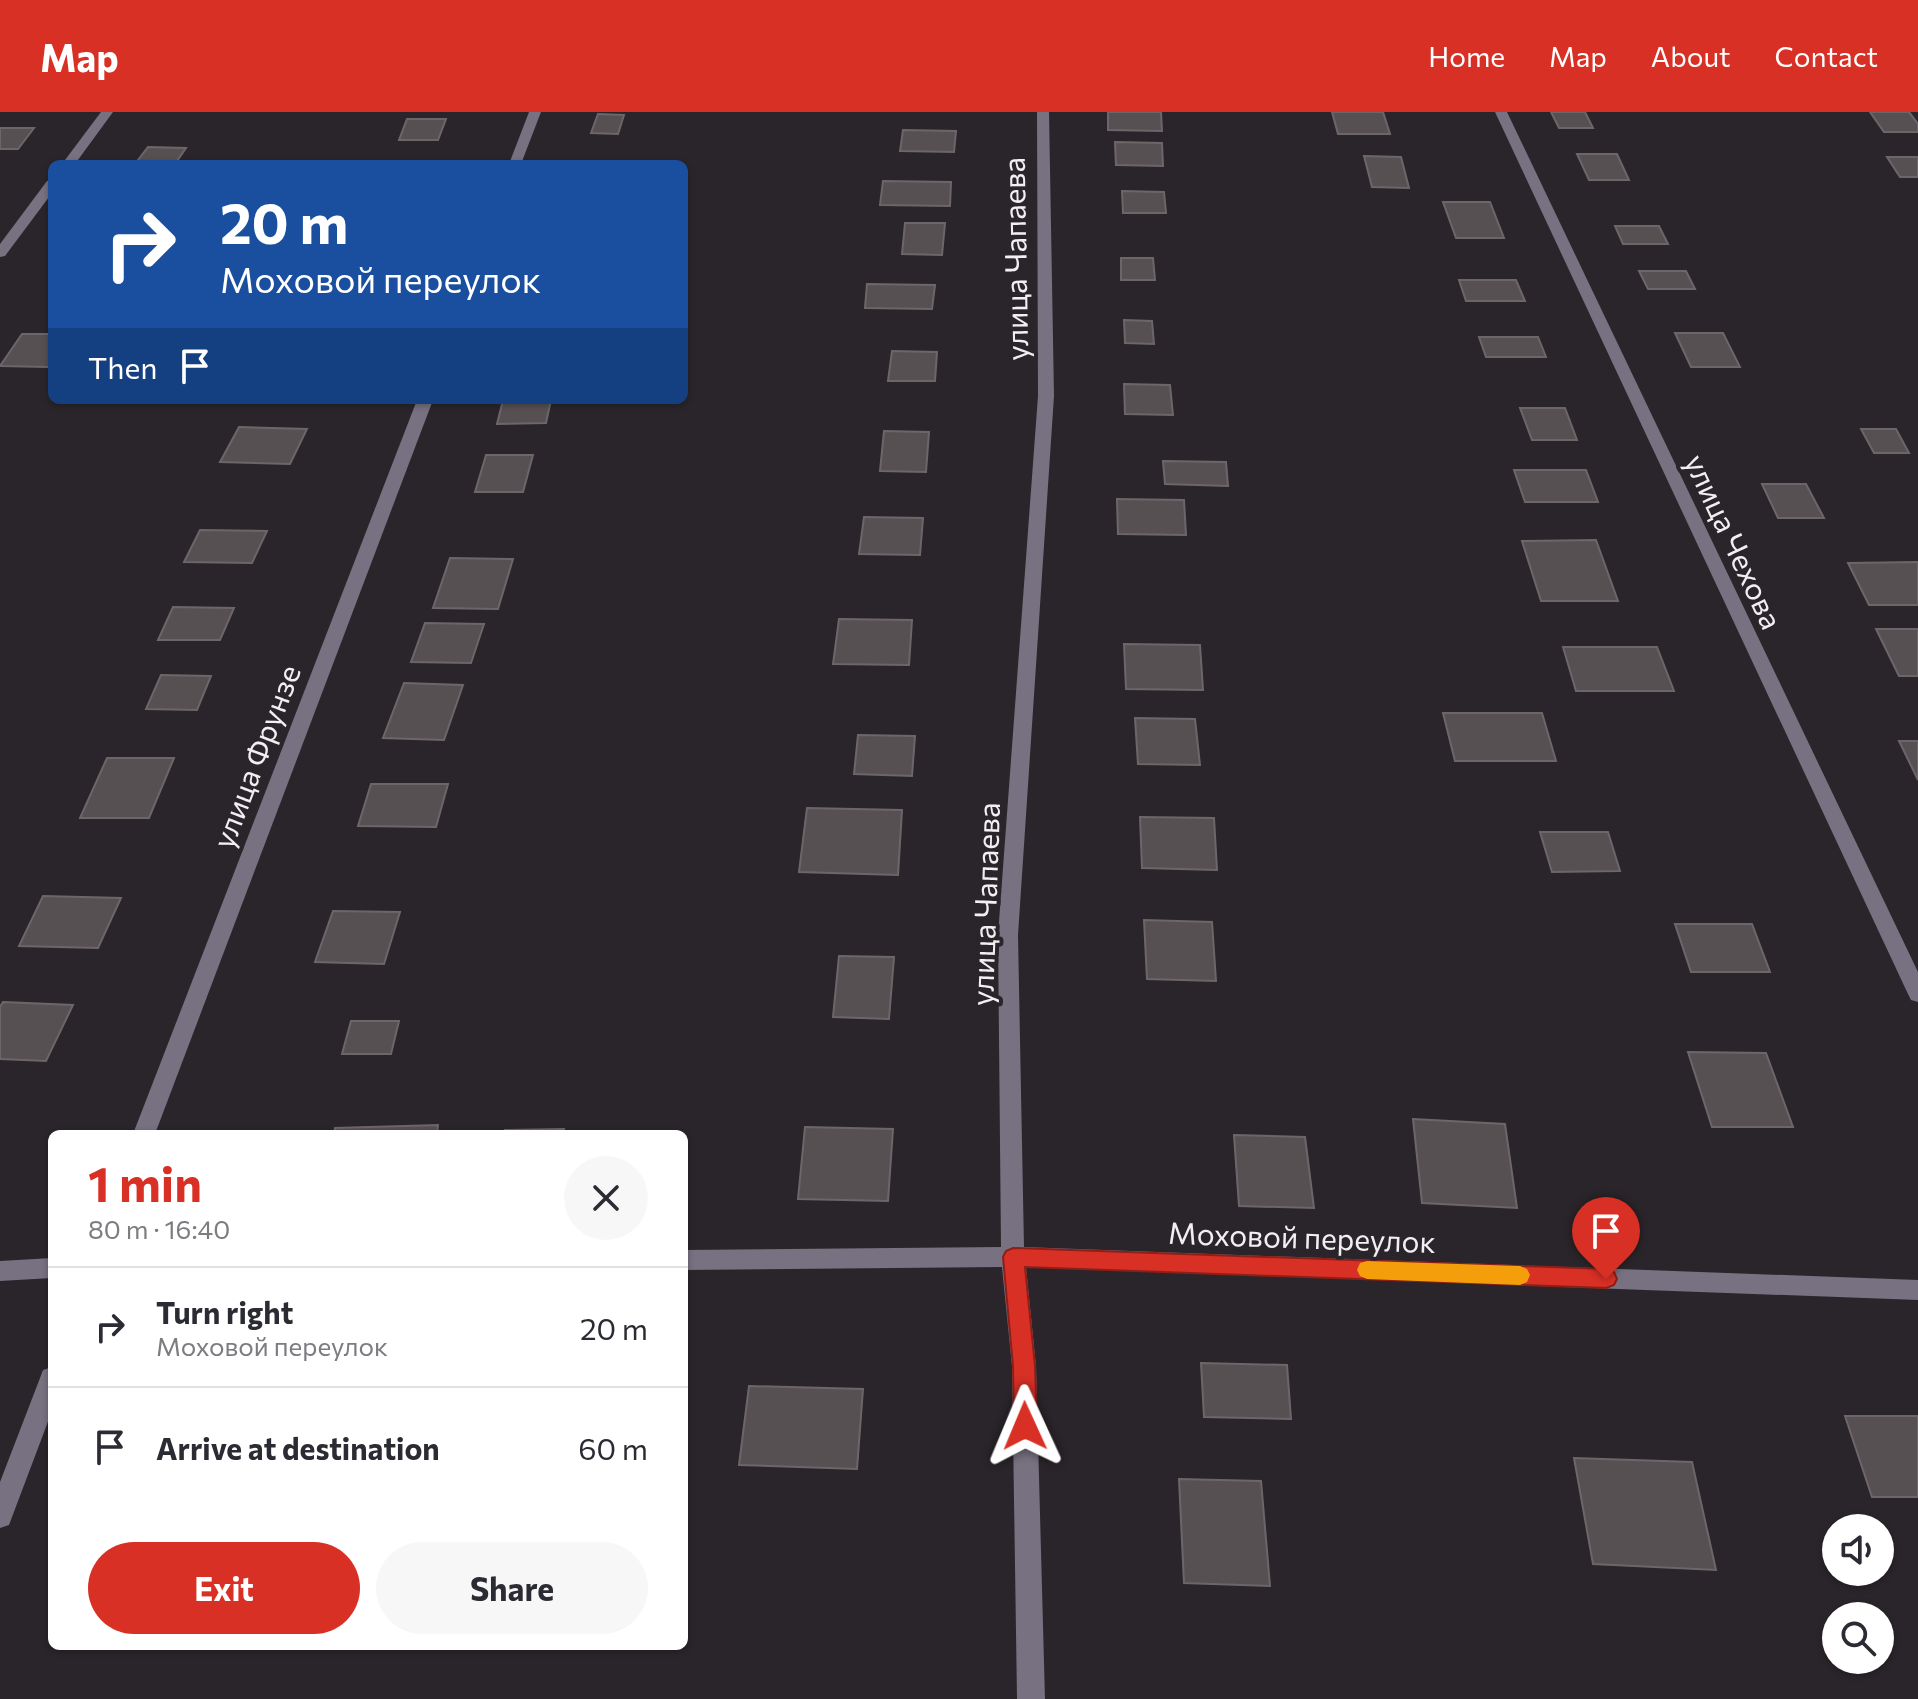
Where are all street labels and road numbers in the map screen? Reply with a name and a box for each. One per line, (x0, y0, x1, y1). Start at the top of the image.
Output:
street label: улица Чапаева (994, 157, 1034, 361)
street label: улица Чехова (1678, 448, 1792, 634)
street label: улица Фрунзе (203, 659, 307, 853)
street label: улица Чапаева (962, 802, 1006, 1006)
street label: Моховой переулок (1168, 1213, 1436, 1259)

